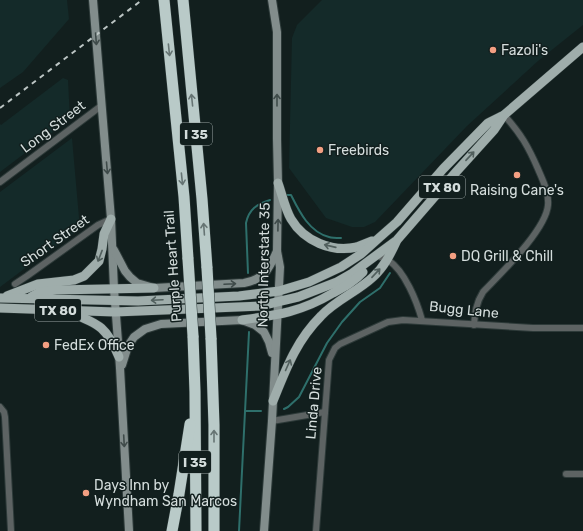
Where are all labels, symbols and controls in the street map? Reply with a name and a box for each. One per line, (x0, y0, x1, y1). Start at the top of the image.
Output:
one-way arrow (92, 32, 99, 45)
place label: Fazoli's (501, 42, 548, 59)
one-way arrow (165, 43, 173, 56)
marker: Fazoli's (488, 45, 498, 55)
one-way arrow (189, 94, 196, 107)
one-way arrow (273, 94, 281, 107)
street label: Long Street (17, 97, 89, 157)
road number: I 35 (180, 123, 212, 145)
place label: Freebirds (328, 142, 389, 159)
marker: Freebirds (315, 145, 325, 155)
one-way arrow (466, 151, 475, 161)
one-way arrow (103, 161, 110, 174)
marker: Raising Cane's (512, 170, 522, 180)
one-way arrow (178, 172, 186, 185)
road number: TX 80 (419, 176, 465, 198)
place label: Raising Cane's (470, 182, 564, 199)
street label: North Interstate 35 (254, 202, 274, 328)
street label: Purple Heart Trail (161, 210, 185, 322)
street label: Short Street (17, 211, 93, 271)
one-way arrow (274, 219, 281, 232)
one-way arrow (201, 223, 208, 236)
one-way arrow (324, 242, 337, 250)
place label: DQ Grill & Chill (461, 248, 553, 265)
one-way arrow (95, 250, 103, 262)
marker: DQ Grill & Chill (448, 251, 458, 261)
one-way arrow (371, 268, 381, 278)
one-way arrow (223, 280, 236, 288)
one-way arrow (151, 296, 164, 304)
street label: Bugg Lane (428, 298, 500, 322)
road number: TX 80 (35, 299, 81, 321)
place label: FedEx Office (54, 337, 135, 354)
marker: FedEx Office (41, 340, 51, 350)
one-way arrow (285, 360, 292, 372)
street label: Linda Drive (302, 366, 326, 440)
one-way arrow (210, 430, 218, 443)
one-way arrow (120, 434, 128, 447)
road number: I 35 (179, 451, 211, 473)
place label: Days Inn by Wyndham San Marcos (94, 477, 237, 510)
marker: Days Inn by Wyndham San Marcos (81, 488, 91, 498)

